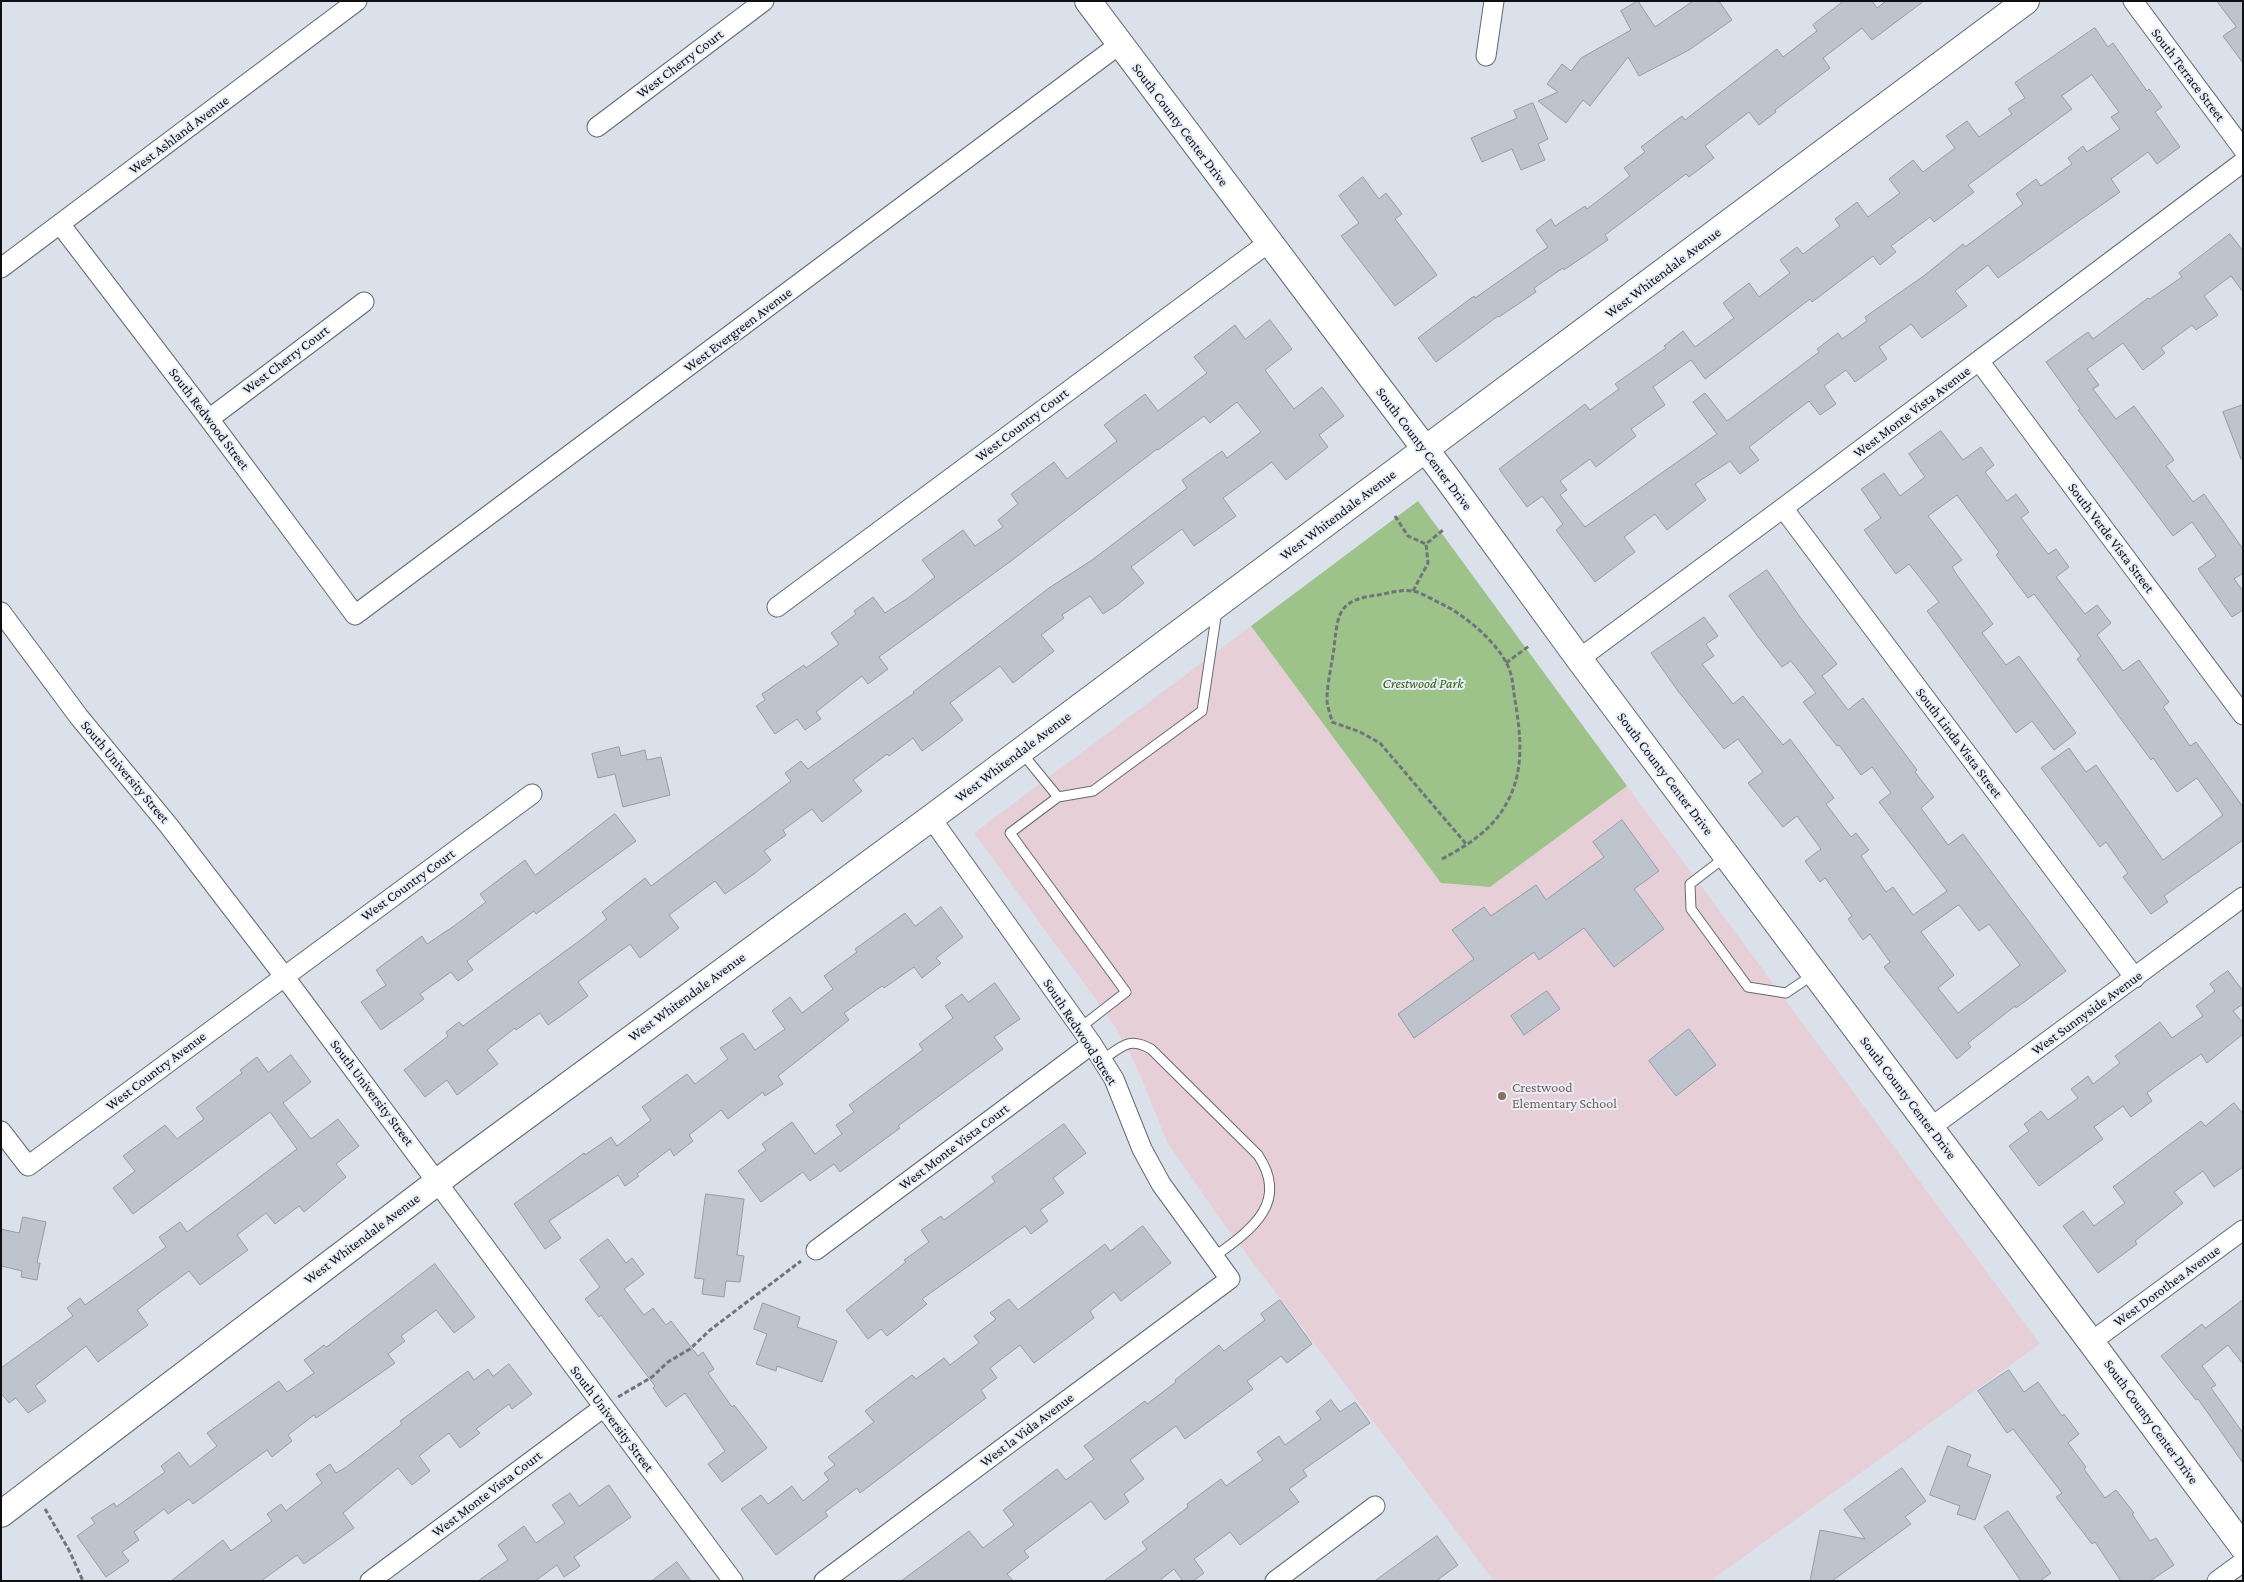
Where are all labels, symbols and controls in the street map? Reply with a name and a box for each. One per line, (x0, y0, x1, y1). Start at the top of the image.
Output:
street label: South Terrace Street (2147, 25, 2229, 125)
street label: West Cherry Court (633, 26, 727, 102)
street label: South County Center Drive (1128, 60, 1232, 190)
street label: West Ashland Avenue (126, 92, 232, 178)
street label: West Whitendale Avenue (1602, 224, 1724, 322)
street label: West Evergreen Avenue (681, 284, 795, 376)
street label: West Cherry Court (239, 322, 333, 398)
street label: West Monte Vista Avenue (1850, 362, 1974, 462)
street label: South Redwood Street (165, 365, 253, 473)
street label: South County Center Drive (1372, 384, 1476, 514)
street label: West Country Court (972, 385, 1072, 465)
street label: West Whitendale Avenue (1277, 466, 1399, 564)
street label: South Verde Vista Street (2064, 480, 2158, 596)
park label: Crestwood Park (1383, 676, 1463, 692)
street label: South Linda Vista Street (1912, 685, 2006, 801)
street label: West Whitendale Avenue (952, 708, 1074, 806)
street label: South County Center Drive (1613, 709, 1717, 839)
street label: South University Street (77, 717, 173, 827)
street label: West Country Court (358, 845, 458, 925)
street label: West Whitendale Avenue (625, 949, 749, 1045)
street label: West Sunnyside Avenue (2028, 967, 2146, 1059)
street label: South Redwood Street (1039, 976, 1121, 1088)
street label: West Country Avenue (103, 1028, 209, 1114)
street label: South County Center Drive (1856, 1033, 1960, 1163)
street label: South University Street (327, 1036, 417, 1150)
place label: Crestwood Elementary School (1512, 1080, 1617, 1112)
marker: Crestwood Elementary School (1496, 1090, 1508, 1102)
street label: West Monte Vista Court (896, 1100, 1012, 1194)
street label: West Whitendale Avenue (301, 1190, 423, 1288)
street label: West Dorothea Avenue (2110, 1242, 2224, 1330)
street label: South County Center Drive (2100, 1356, 2202, 1488)
street label: South University Street (567, 1362, 657, 1476)
street label: West la Vida Avenue (977, 1389, 1077, 1471)
street label: West Monte Vista Court (429, 1447, 545, 1541)

